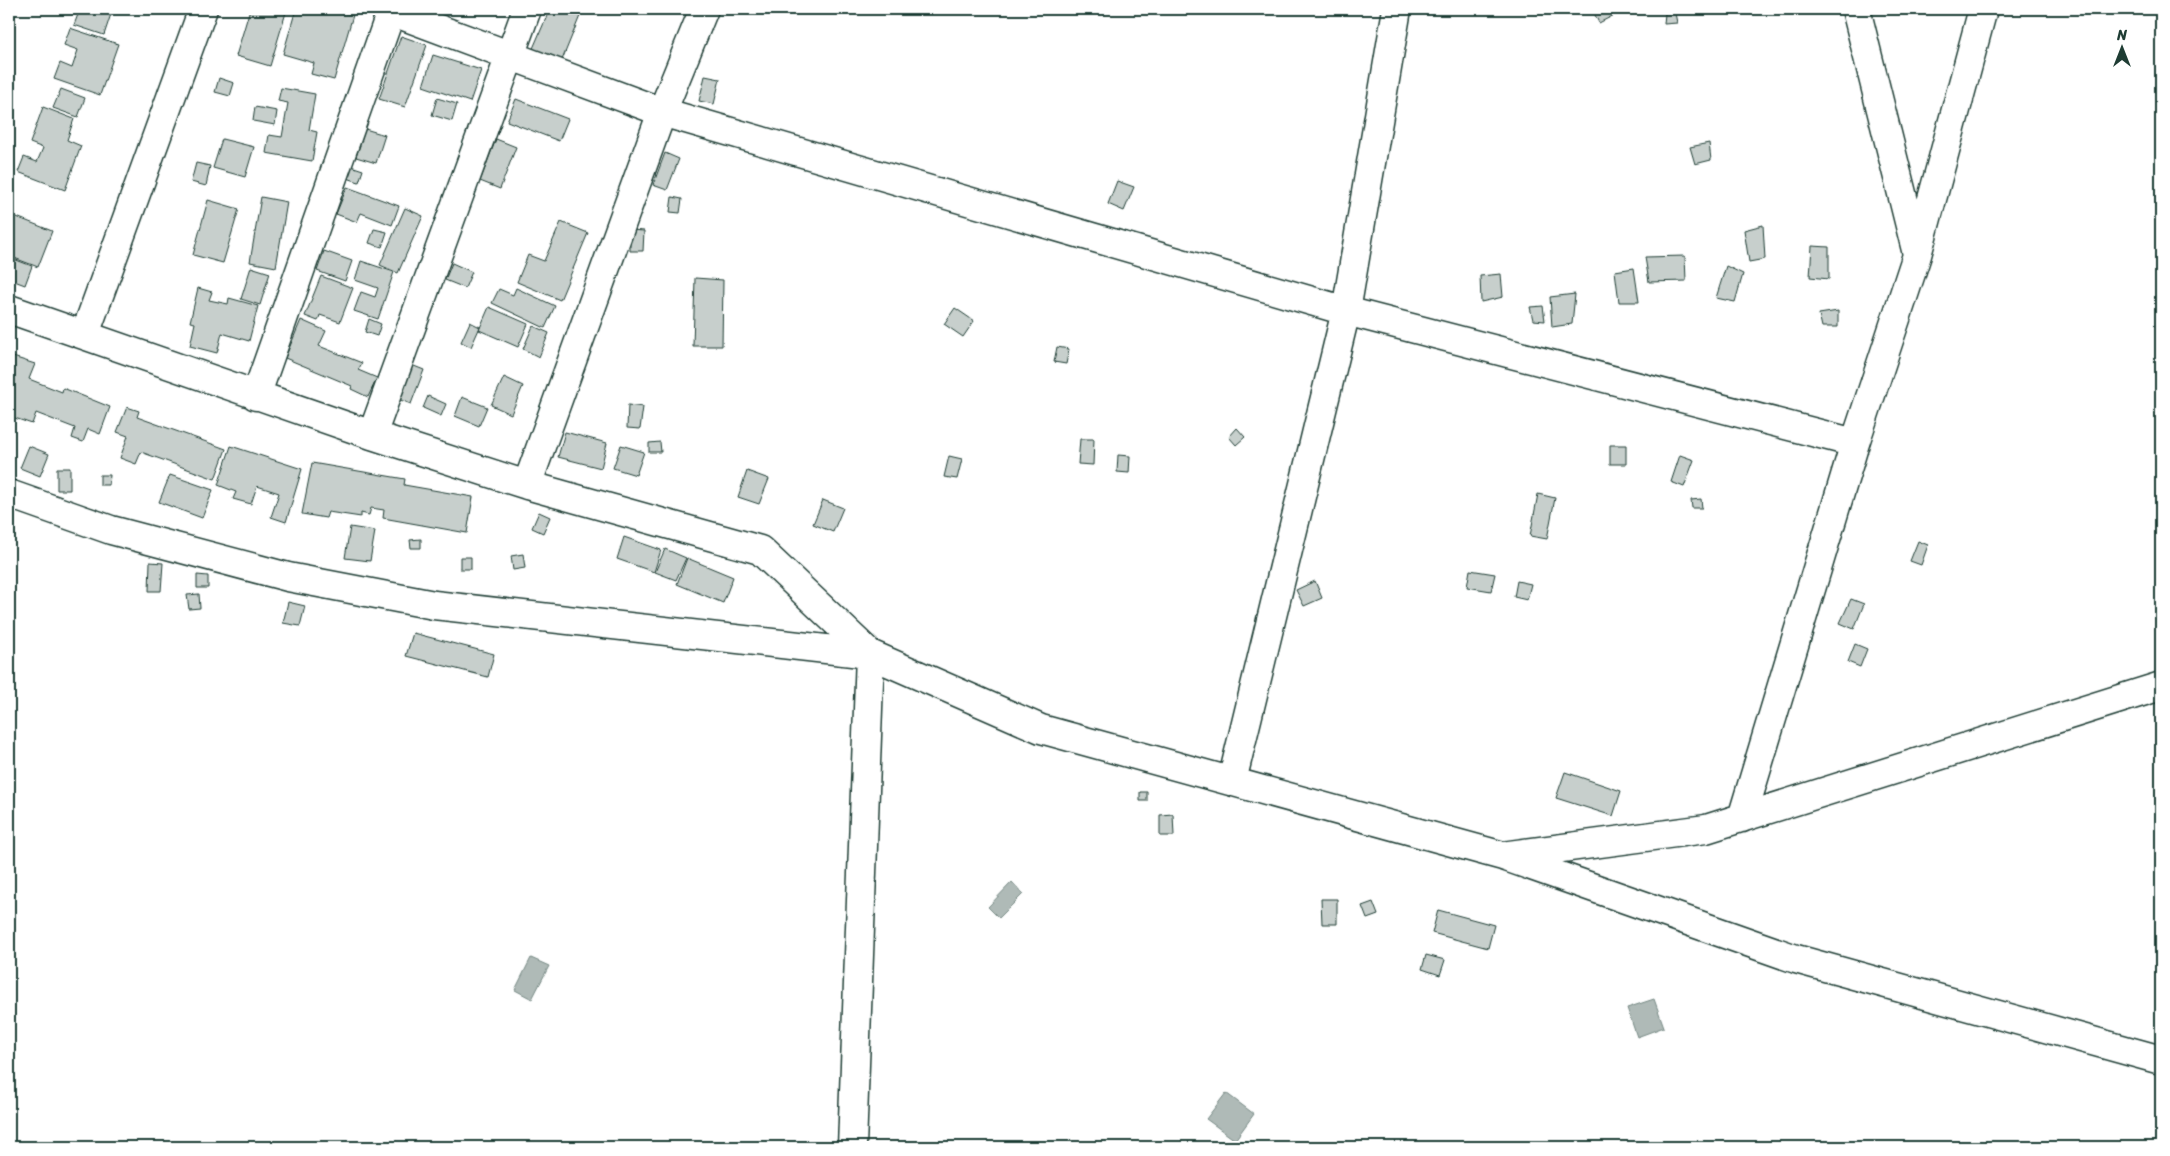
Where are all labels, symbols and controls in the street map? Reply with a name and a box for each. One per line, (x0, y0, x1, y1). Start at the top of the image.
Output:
north arrow (2098, 22, 2148, 72)
text: N (2116, 23, 2127, 48)

